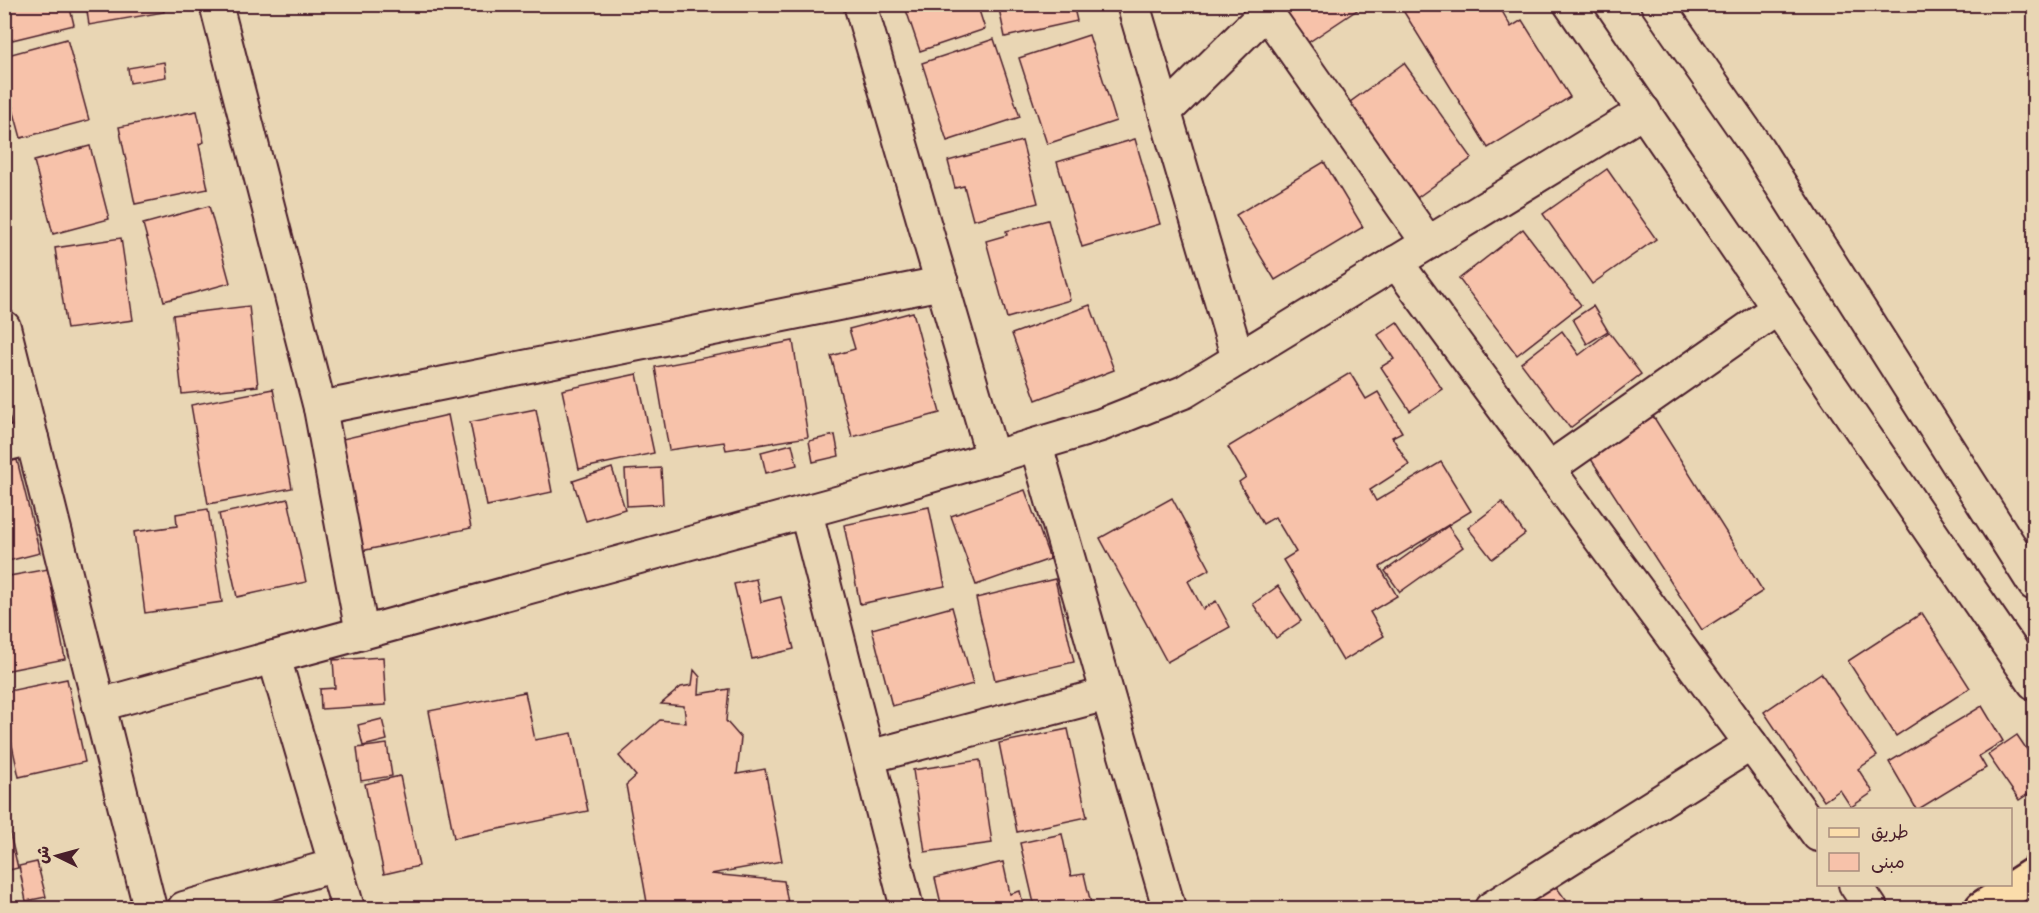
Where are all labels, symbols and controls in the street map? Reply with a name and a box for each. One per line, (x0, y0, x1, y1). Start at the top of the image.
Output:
legend (1817, 808, 2012, 886)
text: طريق (1871, 819, 1909, 844)
north arrow (27, 826, 87, 886)
text: ش (30, 845, 54, 864)
text: مبنى (1871, 849, 1905, 874)

